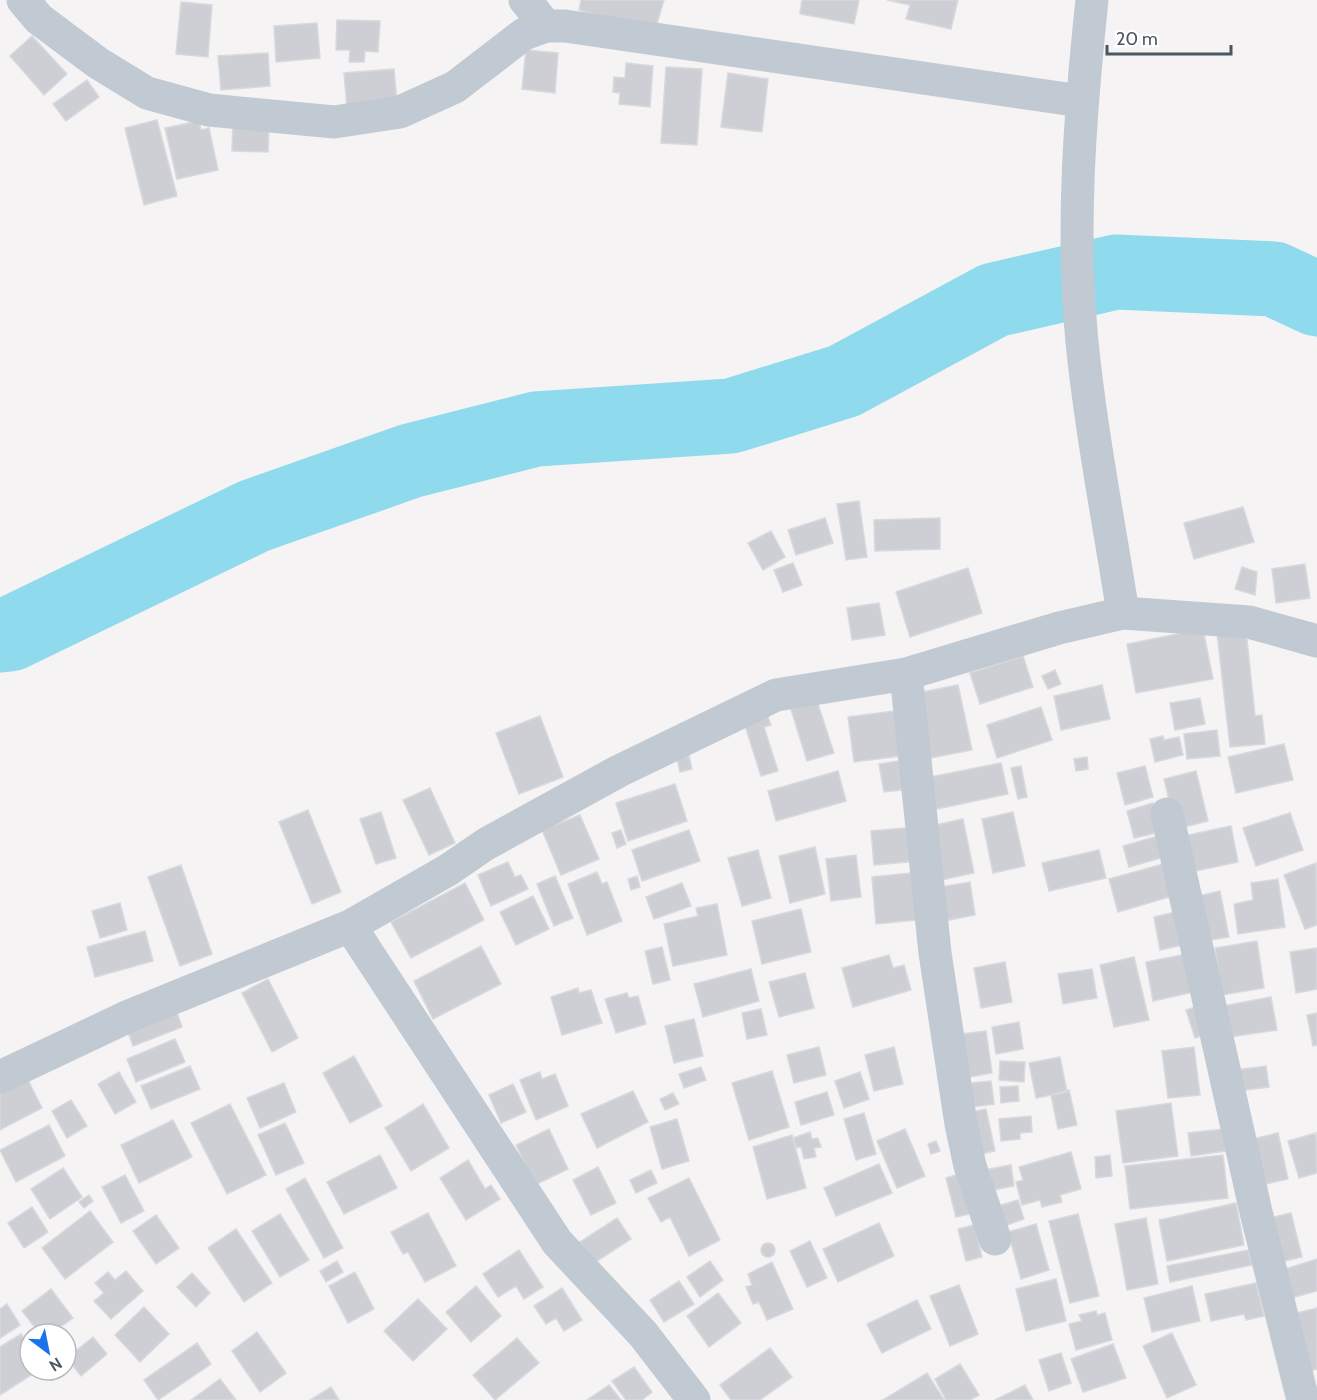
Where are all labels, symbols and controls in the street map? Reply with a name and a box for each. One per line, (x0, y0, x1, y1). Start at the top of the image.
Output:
scale bar (1107, 18, 1232, 56)
text: 20 m (1116, 28, 1158, 50)
north arrow (18, 1322, 78, 1382)
text: N (46, 1353, 66, 1375)

